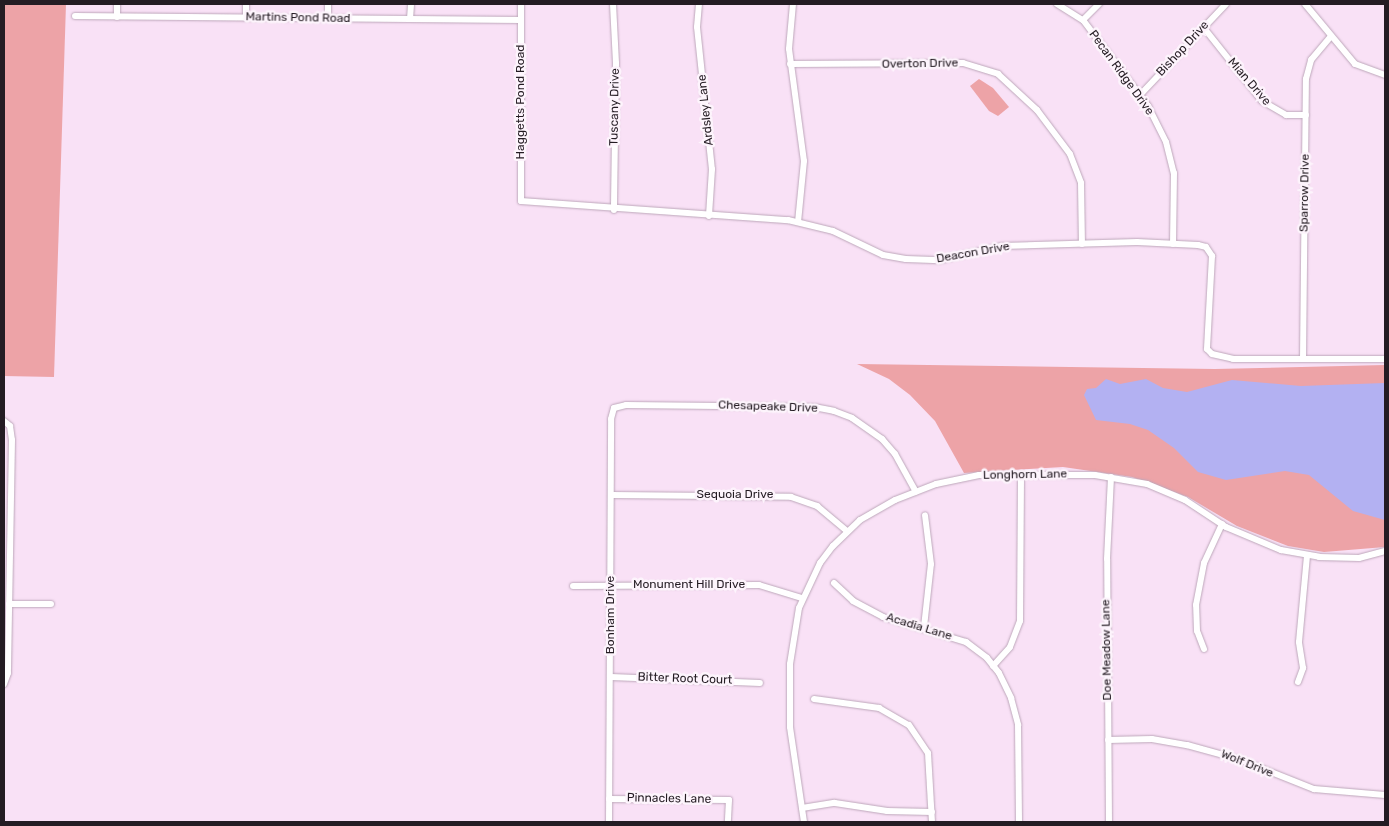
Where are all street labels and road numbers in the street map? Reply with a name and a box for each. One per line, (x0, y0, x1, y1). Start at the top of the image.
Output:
street label: Martins Pond Road (245, 10, 351, 26)
street label: Bishop Drive (1154, 18, 1212, 80)
street label: Pecan Ridge Drive (1085, 28, 1157, 118)
street label: Haggetts Pond Road (514, 45, 528, 159)
street label: Mian Drive (1224, 55, 1274, 109)
street label: Overton Drive (882, 56, 958, 72)
street label: Tuscany Drive (607, 68, 623, 146)
street label: Ardsley Lane (695, 73, 717, 147)
street label: Sparrow Drive (1297, 154, 1313, 232)
street label: Deacon Drive (935, 239, 1011, 267)
street label: Chesapeake Drive (718, 398, 818, 416)
street label: Longhorn Lane (983, 467, 1067, 483)
street label: Sequoia Drive (697, 488, 773, 502)
street label: Bonham Drive (604, 576, 618, 654)
street label: Monument Hill Drive (633, 578, 745, 592)
street label: Doe Meadow Lane (1099, 599, 1115, 701)
street label: Acadia Lane (884, 610, 954, 644)
street label: Bitter Root Court (637, 670, 733, 688)
street label: Wolf Drive (1219, 747, 1275, 781)
street label: Pinnacles Lane (627, 791, 711, 807)

